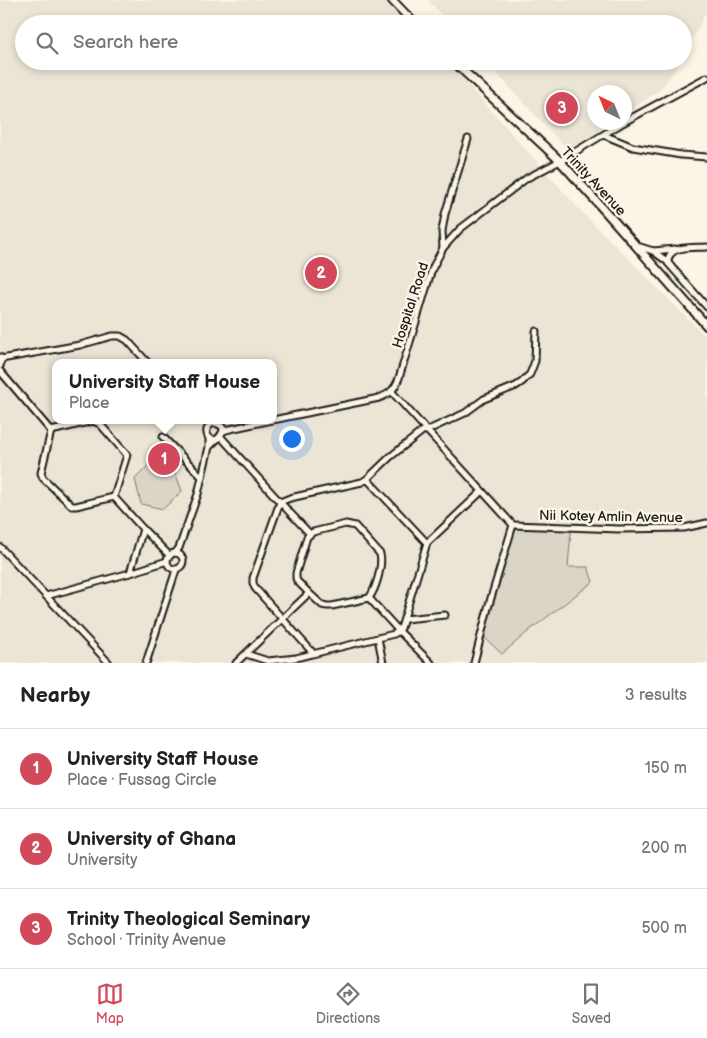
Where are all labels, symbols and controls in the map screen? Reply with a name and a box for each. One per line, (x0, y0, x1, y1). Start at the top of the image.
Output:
search box (15, 15, 692, 70)
icon: search (33, 29, 61, 57)
text: Search here (73, 31, 178, 54)
north arrow (587, 85, 632, 130)
pin: 3 (546, 89, 578, 127)
street label: Trinity Avenue (558, 143, 630, 219)
pin: 2 (305, 254, 337, 292)
street label: Hospital Road (389, 260, 432, 350)
popup (52, 359, 277, 424)
text: University Staff House (69, 371, 260, 394)
text: Place (69, 394, 109, 413)
your location (279, 426, 305, 452)
pin: 1 (148, 440, 180, 478)
street label: Nii Kotey Amlin Avenue (539, 507, 683, 526)
text: Nearby (20, 683, 90, 708)
text: 3 results (625, 686, 687, 705)
text: University Staff House (67, 748, 258, 771)
text: 1 (33, 759, 39, 778)
text: 150 m (645, 759, 687, 778)
text: Place · Fussag Circle (67, 771, 217, 790)
text: University of Ghana (67, 828, 236, 851)
text: 2 (31, 839, 41, 858)
text: 200 m (641, 839, 687, 858)
text: University (67, 851, 138, 870)
text: Trinity Theological Seminary (67, 908, 310, 931)
text: 3 (31, 919, 41, 938)
text: 500 m (641, 919, 687, 938)
text: School · Trinity Avenue (67, 931, 226, 950)
tab: Map (96, 980, 124, 1027)
tab: Directions (316, 980, 380, 1027)
tab: Saved (572, 980, 611, 1027)

